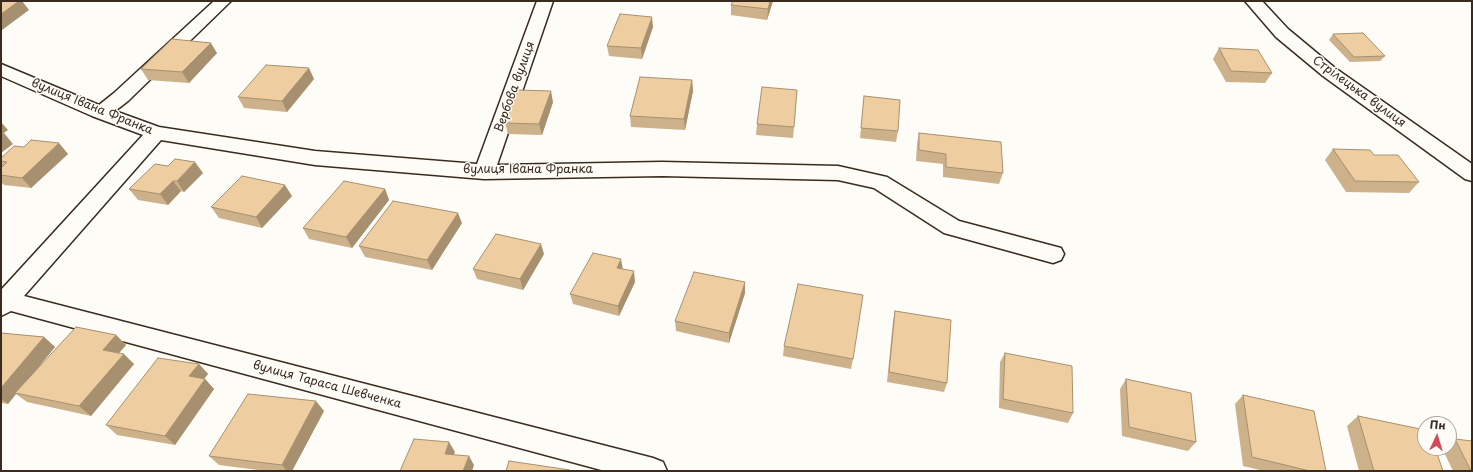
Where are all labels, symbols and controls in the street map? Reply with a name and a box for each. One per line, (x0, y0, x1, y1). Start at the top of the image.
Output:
street label: Вербова вулиця (492, 40, 538, 134)
street label: Стрілецька вулиця (1309, 53, 1409, 131)
street label: вулиця Івана Франка (29, 76, 155, 138)
street label: вулиця Івана Франка (463, 163, 593, 177)
street label: вулиця Тараса Шевченка (251, 358, 403, 412)
text: Пн (1429, 415, 1446, 434)
north arrow (1417, 416, 1457, 456)

